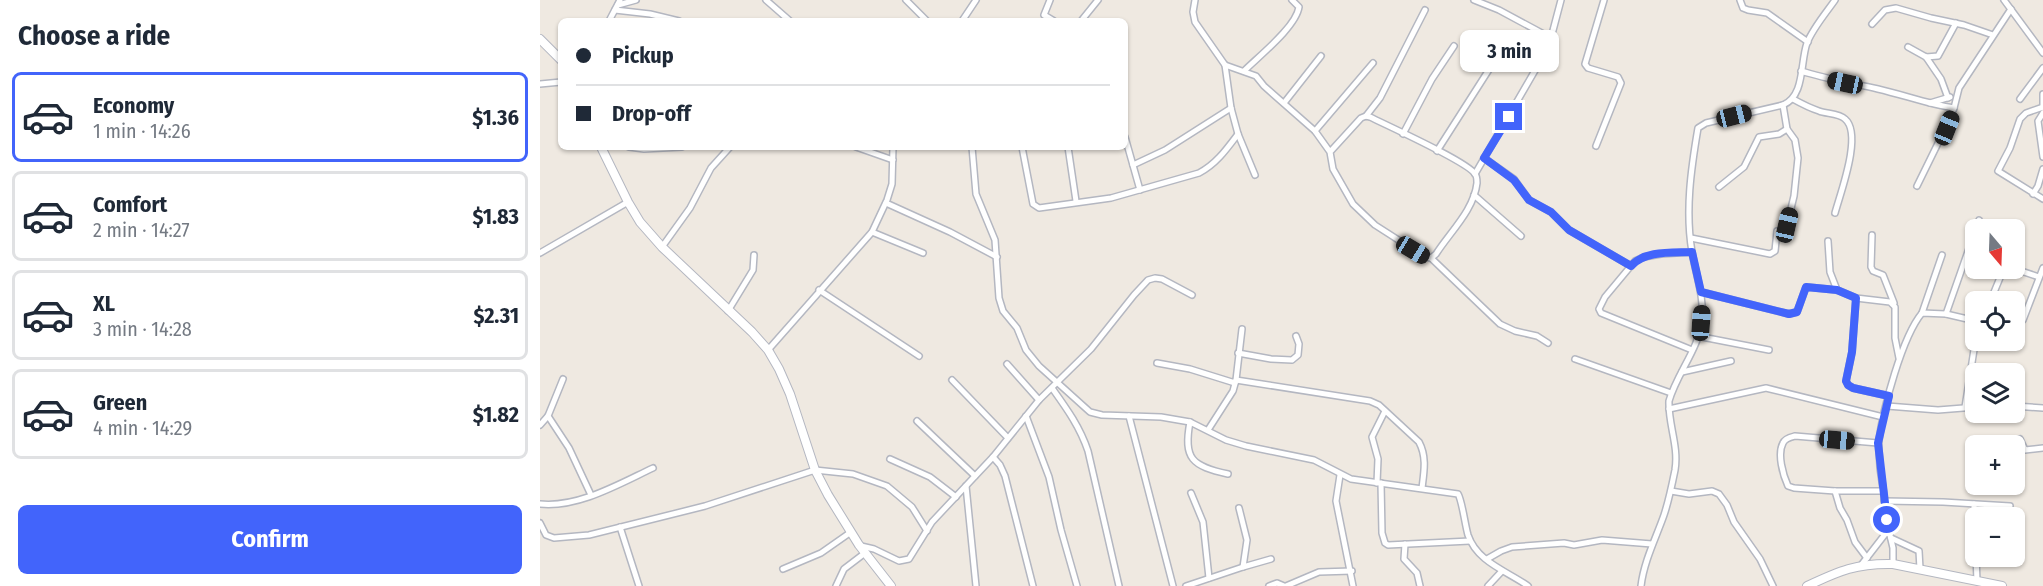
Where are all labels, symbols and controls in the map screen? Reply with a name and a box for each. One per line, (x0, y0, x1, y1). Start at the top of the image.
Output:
text: Choose a ride (18, 20, 170, 52)
callout: 3 min (1460, 30, 1558, 72)
text: 3 min (1487, 39, 1532, 63)
text: Pickup (612, 42, 674, 69)
car (1826, 70, 1864, 96)
icon: car (21, 90, 75, 144)
text: Economy (93, 92, 174, 119)
text: Drop-off (612, 100, 691, 127)
route end (1495, 103, 1522, 130)
car (1714, 103, 1754, 129)
text: $1.36 (472, 104, 519, 131)
car (1932, 108, 1962, 148)
text: 1 min · 14:26 (93, 119, 191, 143)
icon: car (21, 189, 75, 243)
text: Comfort (93, 191, 167, 218)
text: $1.83 (472, 203, 519, 230)
car (1774, 205, 1800, 245)
text: 2 min · 14:27 (93, 218, 190, 242)
north arrow (1965, 219, 2025, 279)
map controls (1965, 219, 2025, 567)
car (1393, 233, 1433, 267)
icon: car (21, 288, 75, 342)
text: XL (93, 290, 115, 317)
button: locate (1965, 291, 2025, 351)
text: $2.31 (473, 302, 519, 329)
car (1691, 304, 1711, 342)
text: 3 min · 14:28 (93, 317, 192, 341)
button: layers (1965, 363, 2025, 423)
icon: car (21, 387, 75, 441)
text: Green (93, 389, 147, 416)
text: $1.82 (473, 401, 519, 428)
text: 4 min · 14:29 (93, 416, 192, 440)
car (1818, 429, 1856, 451)
button: + (1965, 435, 2025, 495)
button: Confirm (18, 505, 522, 574)
route start (1873, 506, 1900, 533)
button: − (1965, 507, 2025, 567)

